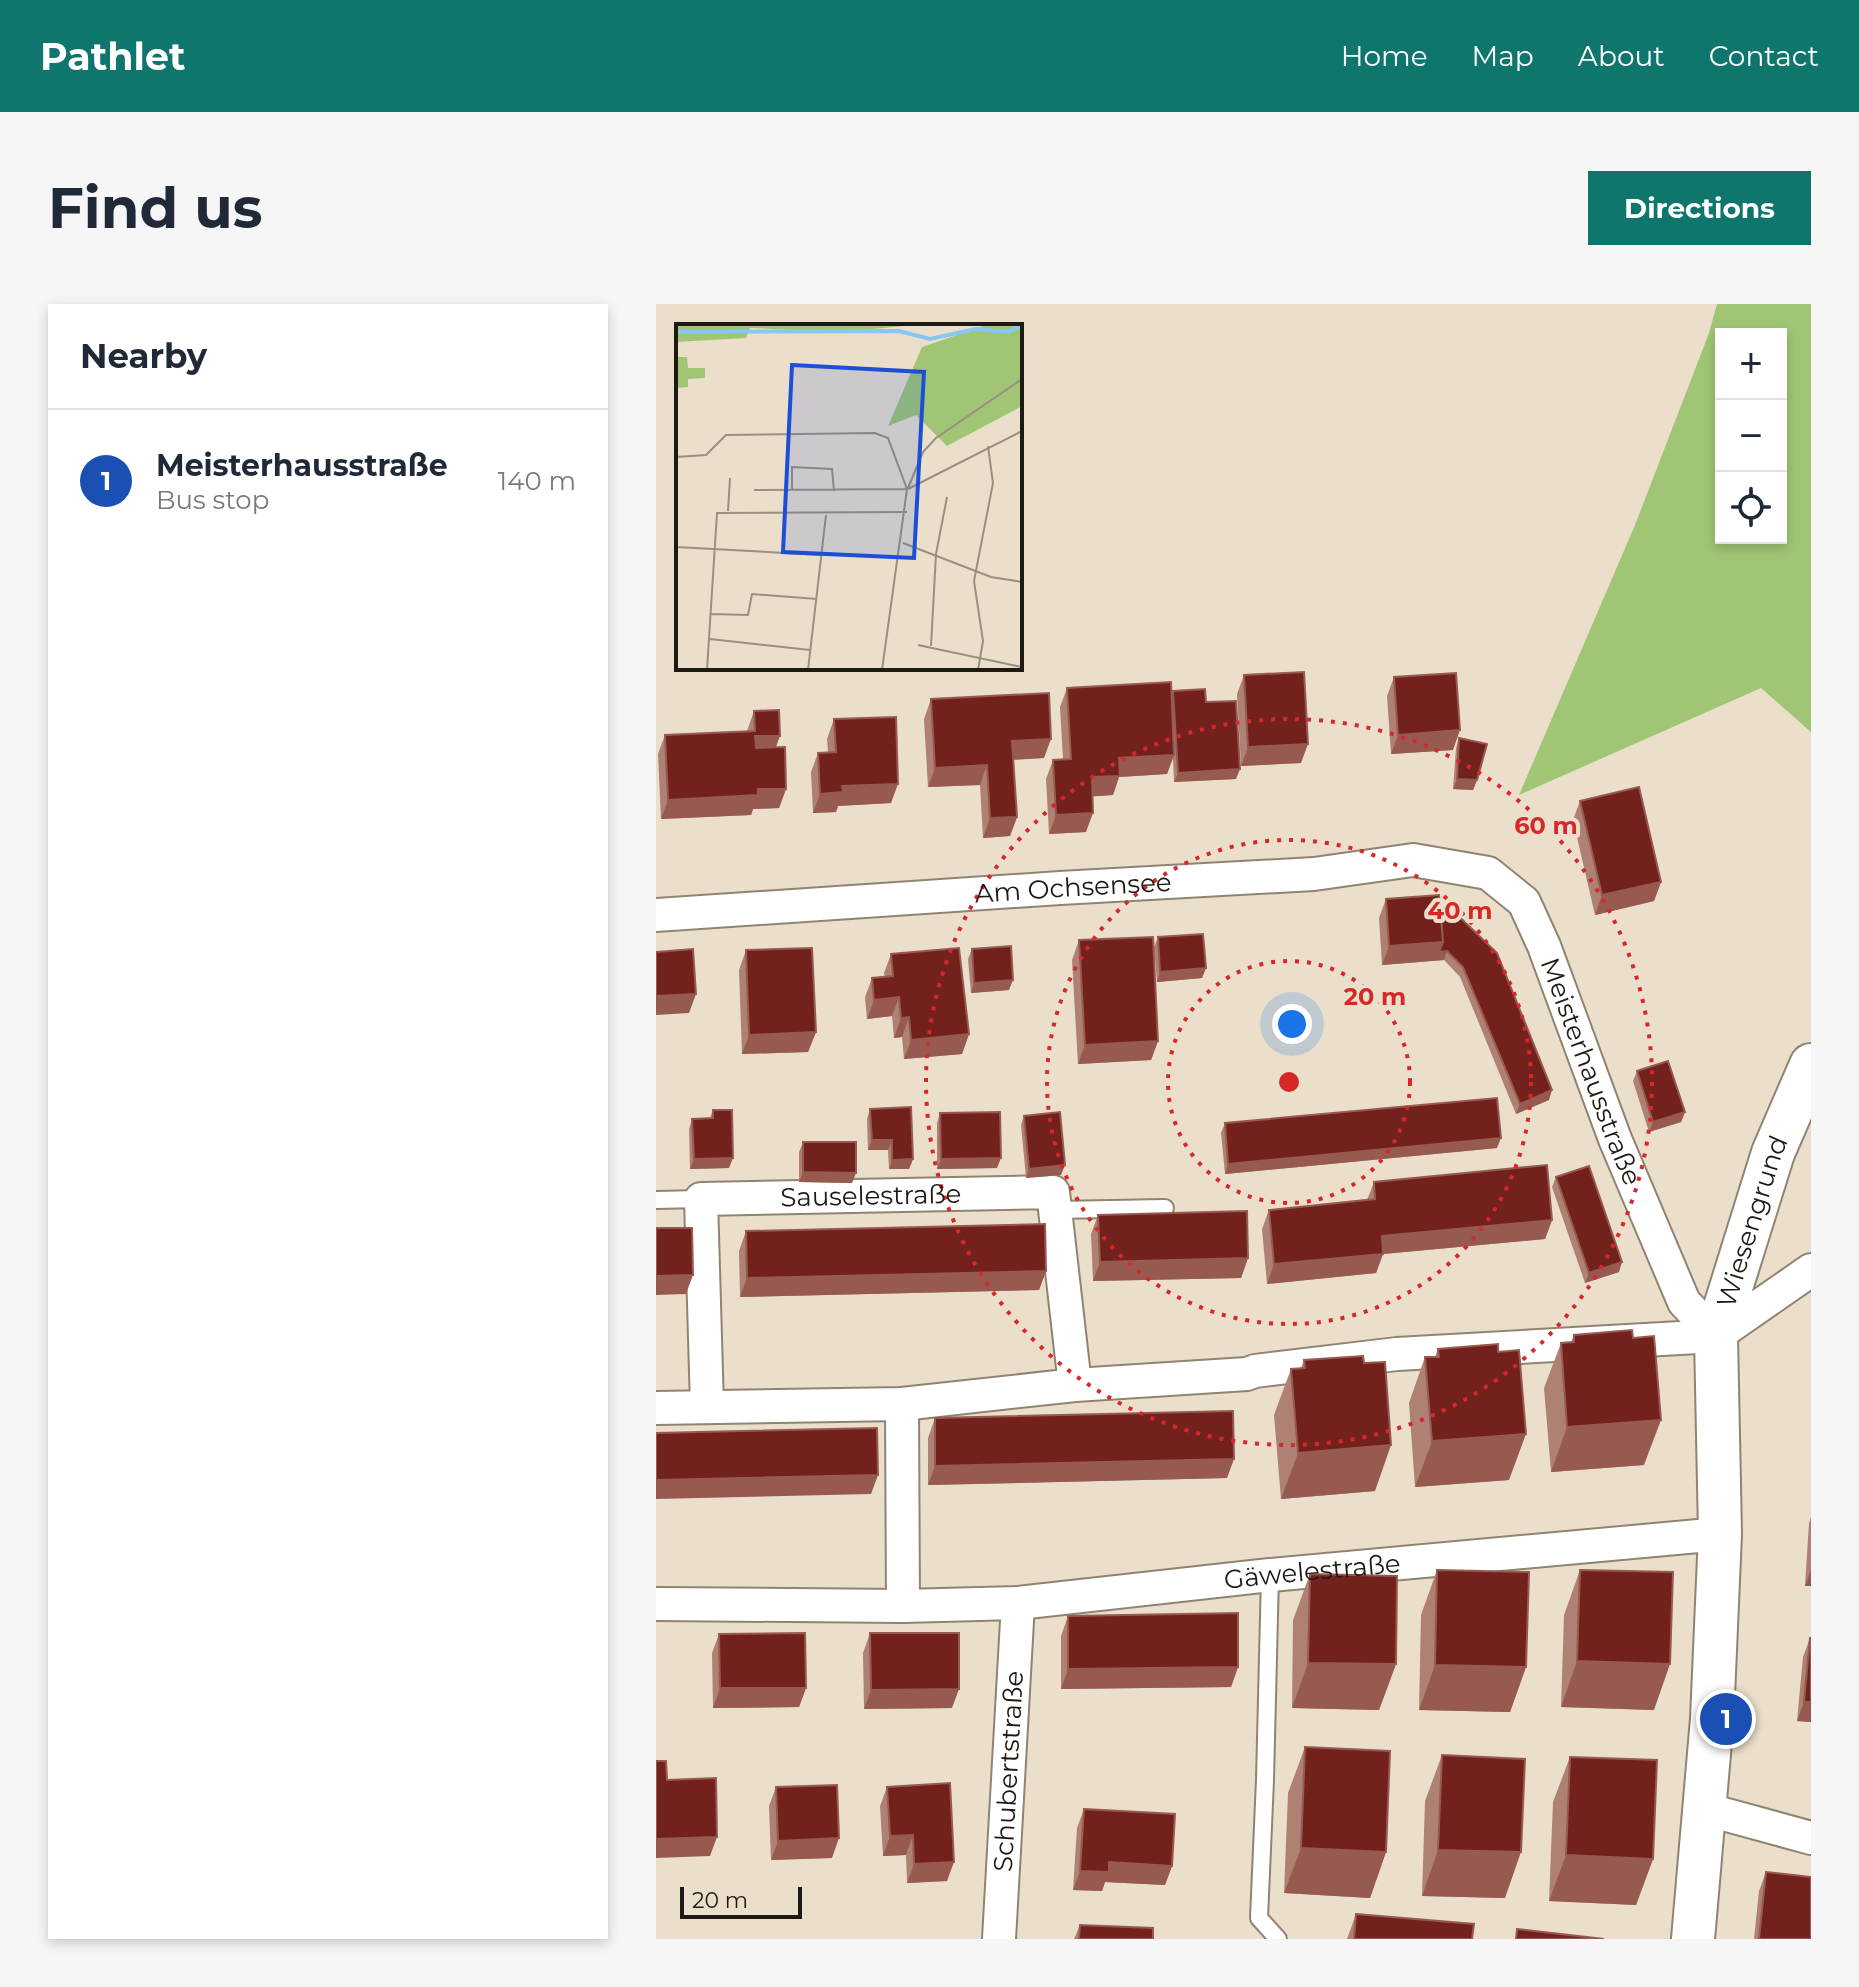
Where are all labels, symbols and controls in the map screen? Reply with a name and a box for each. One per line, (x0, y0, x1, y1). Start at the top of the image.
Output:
text: Pathlet (40, 33, 185, 80)
text: Home (1341, 39, 1428, 73)
text: Map (1472, 39, 1534, 73)
text: About (1578, 39, 1665, 73)
text: Contact (1709, 39, 1819, 73)
button: Directions (1588, 171, 1811, 245)
text: Find us (48, 174, 262, 242)
inset map (676, 324, 1022, 670)
map controls (1715, 328, 1787, 544)
button: + (1715, 328, 1787, 400)
text: Nearby (80, 335, 207, 377)
button: − (1715, 400, 1787, 472)
text: Meisterhausstraße (156, 447, 448, 484)
text: 1 (101, 465, 111, 497)
text: 140 m (498, 465, 576, 497)
button: locate (1715, 472, 1787, 544)
text: Bus stop (156, 484, 269, 516)
text: 60 m (1514, 811, 1578, 840)
street label: Am Ochsensee (974, 866, 1172, 910)
text: 40 m (1428, 896, 1492, 925)
street label: Meisterhausstraße (1534, 953, 1649, 1190)
text: 20 m (1344, 982, 1406, 1011)
your location (1272, 1004, 1312, 1044)
centre of rings (1275, 1068, 1303, 1096)
street label: Wiesengrund (1710, 1131, 1795, 1311)
street label: Sauselestraße (780, 1178, 962, 1213)
street label: Gäwelestraße (1222, 1547, 1402, 1596)
street label: Schubertstraße (987, 1670, 1030, 1873)
pin: 1 (1700, 1689, 1752, 1749)
scale bar (680, 1883, 802, 1919)
text: 20 m (692, 1887, 748, 1914)

